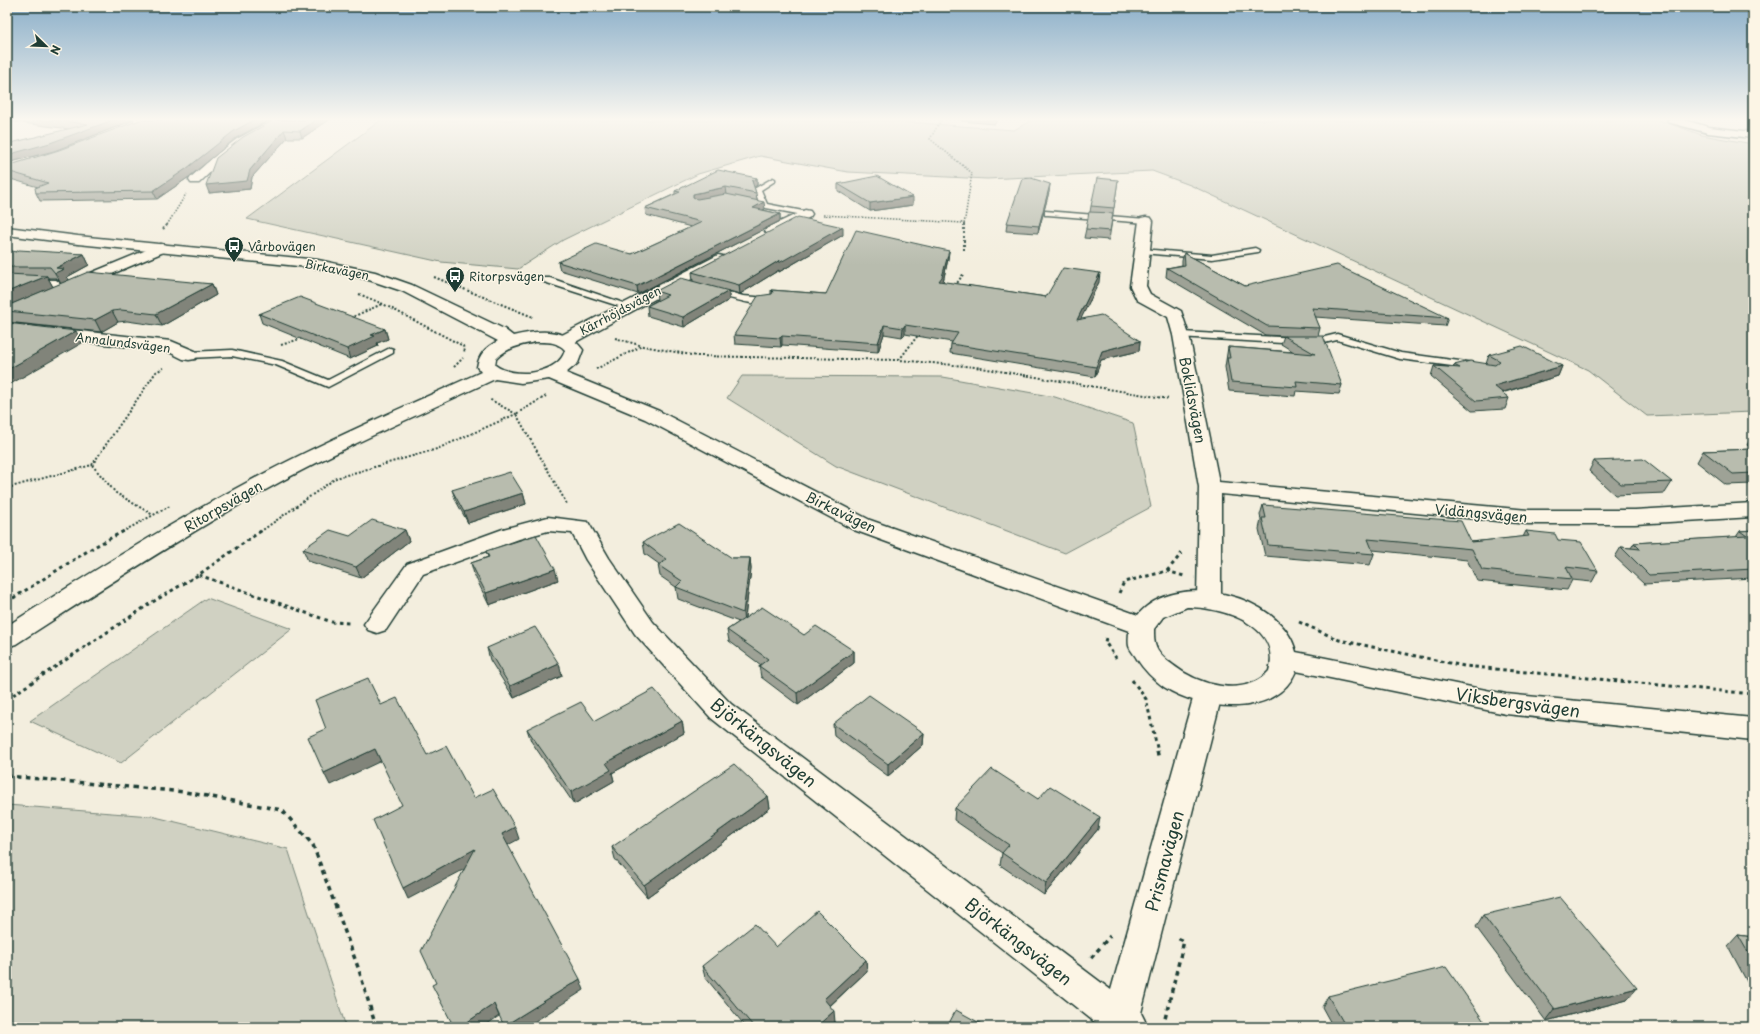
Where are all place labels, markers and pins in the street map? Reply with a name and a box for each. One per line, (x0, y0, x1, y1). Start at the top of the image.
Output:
bus stop icon: Vårbovägen (223, 235, 245, 263)
place label: Vårbovägen (248, 237, 316, 255)
bus stop icon: Ritorpsvägen (444, 265, 466, 293)
place label: Ritorpsvägen (469, 267, 544, 285)

